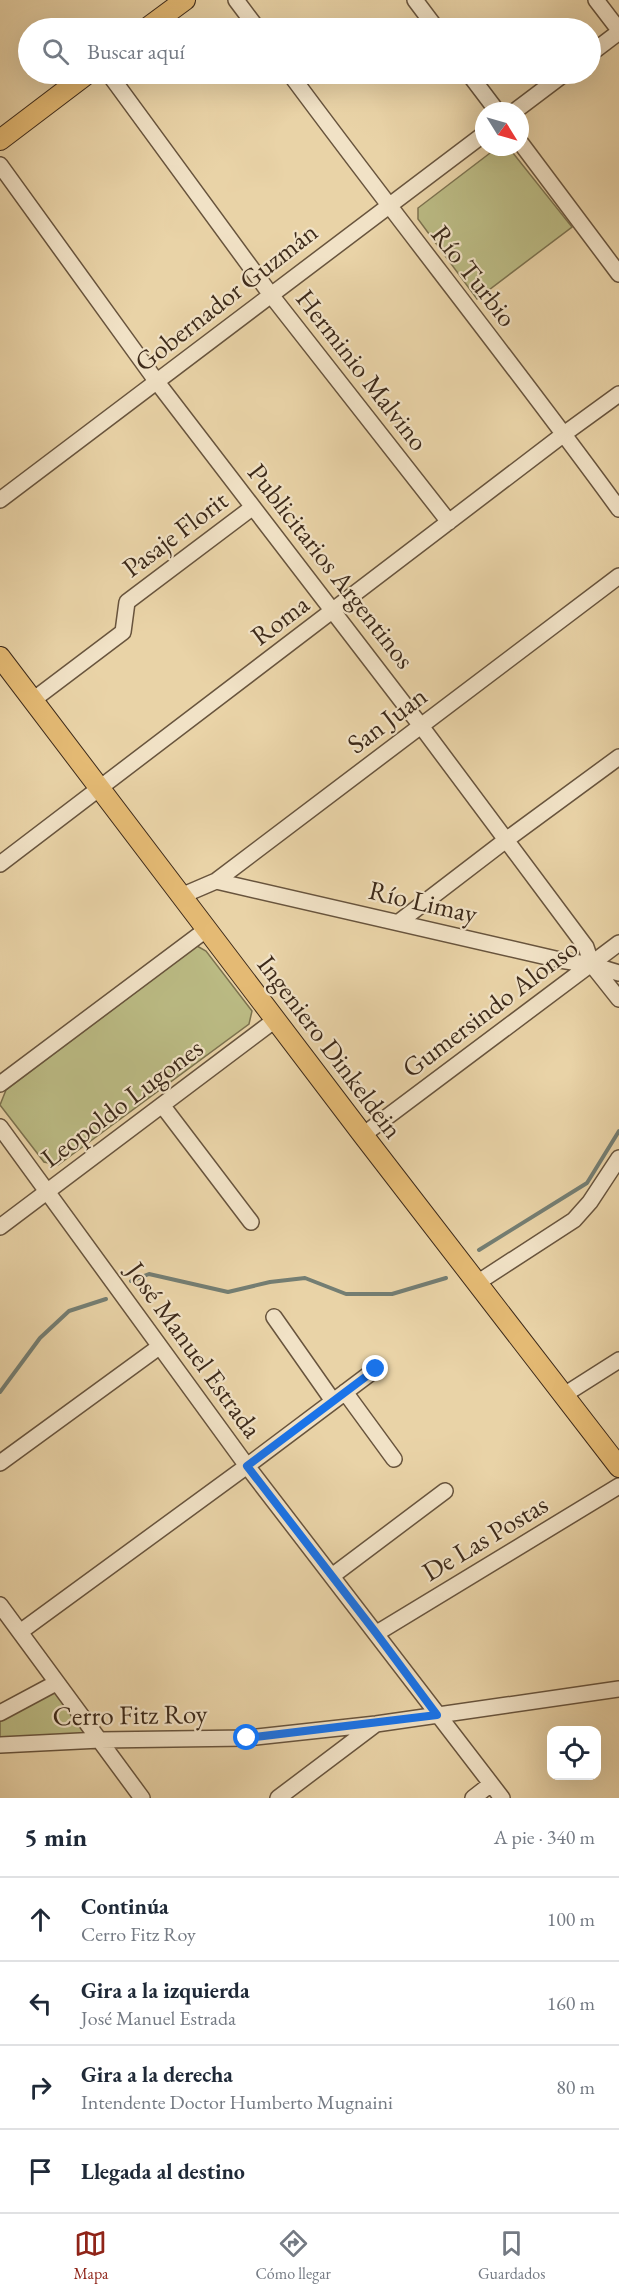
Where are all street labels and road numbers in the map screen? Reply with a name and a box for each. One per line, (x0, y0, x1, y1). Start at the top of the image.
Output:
street label: Gobernador Guzmán (127, 214, 324, 379)
street label: Río Turbio (424, 218, 525, 334)
street label: Herminio Malvino (288, 282, 436, 458)
street label: Publicitarios Argentinos (240, 456, 423, 676)
street label: Pasaje Florit (115, 482, 235, 585)
street label: Roma (243, 586, 316, 653)
street label: San Juan (340, 678, 434, 761)
street label: Río Limay (365, 872, 481, 931)
street label: Gumersindo Alonso (395, 930, 585, 1085)
street label: Ingeniero Dinkeldein (250, 948, 411, 1145)
street label: Leopoldo Lugones (34, 1030, 210, 1175)
street label: José Manuel Estrada (118, 1253, 270, 1445)
street label: De Las Postas (415, 1486, 554, 1589)
street label: Cerro Fitz Roy (52, 1696, 208, 1733)

